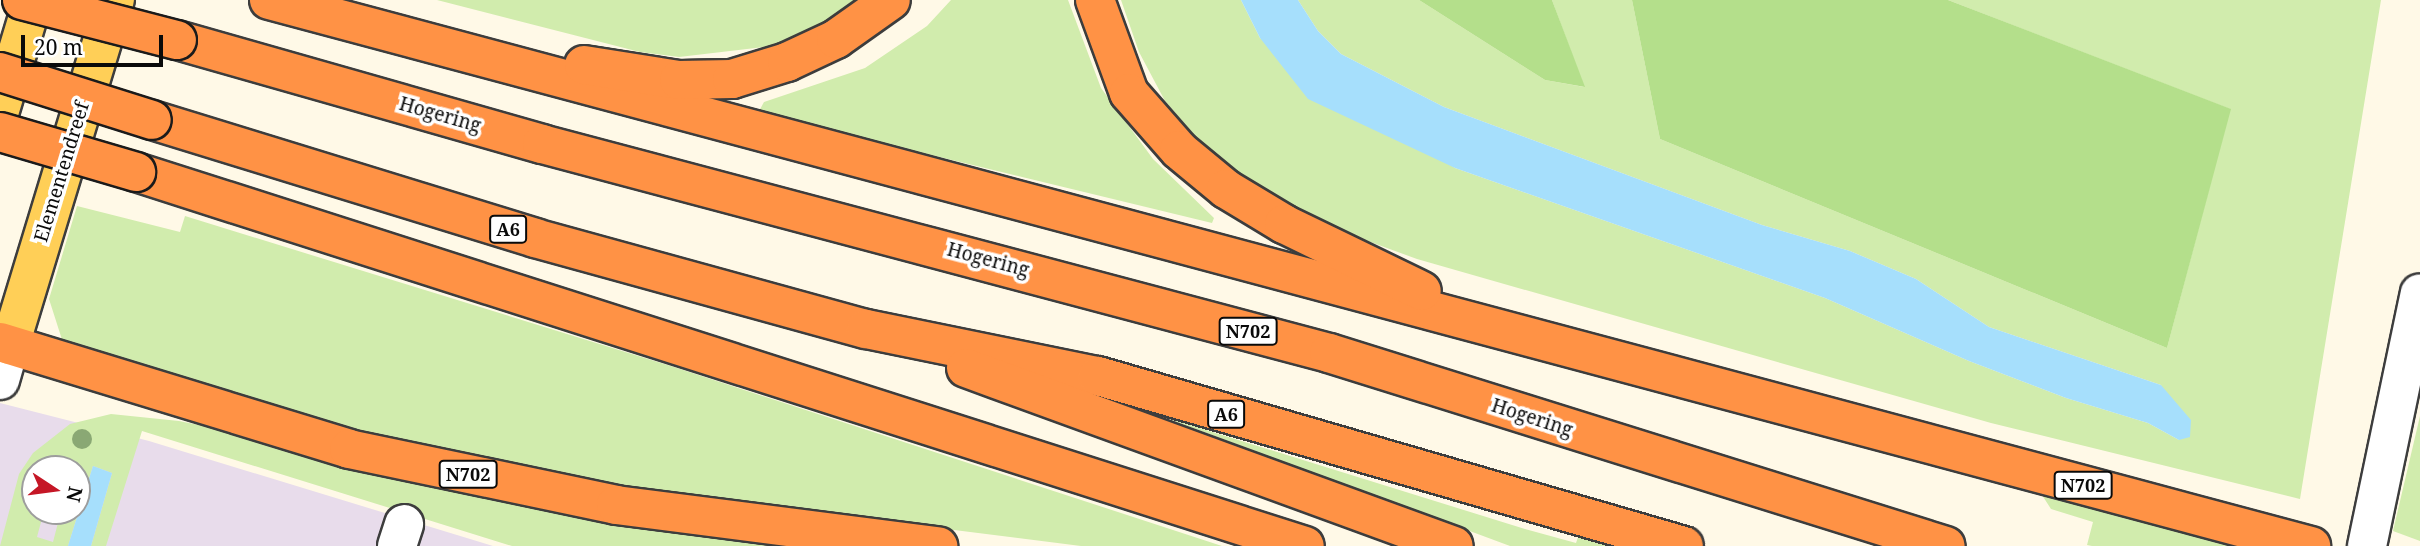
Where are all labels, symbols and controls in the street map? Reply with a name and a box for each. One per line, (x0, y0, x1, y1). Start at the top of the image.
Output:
scale bar (24, 21, 166, 65)
text: 20 m (34, 33, 83, 61)
street label: Hogering (397, 92, 483, 138)
street label: Elementendreef (30, 99, 94, 245)
road number: A6 (489, 214, 527, 244)
street label: Hogering (945, 238, 1031, 282)
road number: N702 (1218, 316, 1278, 346)
street label: Hogering (1489, 394, 1575, 442)
road number: A6 (1207, 400, 1245, 428)
north arrow (21, 455, 91, 525)
road number: N702 (438, 460, 498, 488)
road number: N702 (2053, 471, 2113, 500)
text: N (60, 484, 89, 504)

